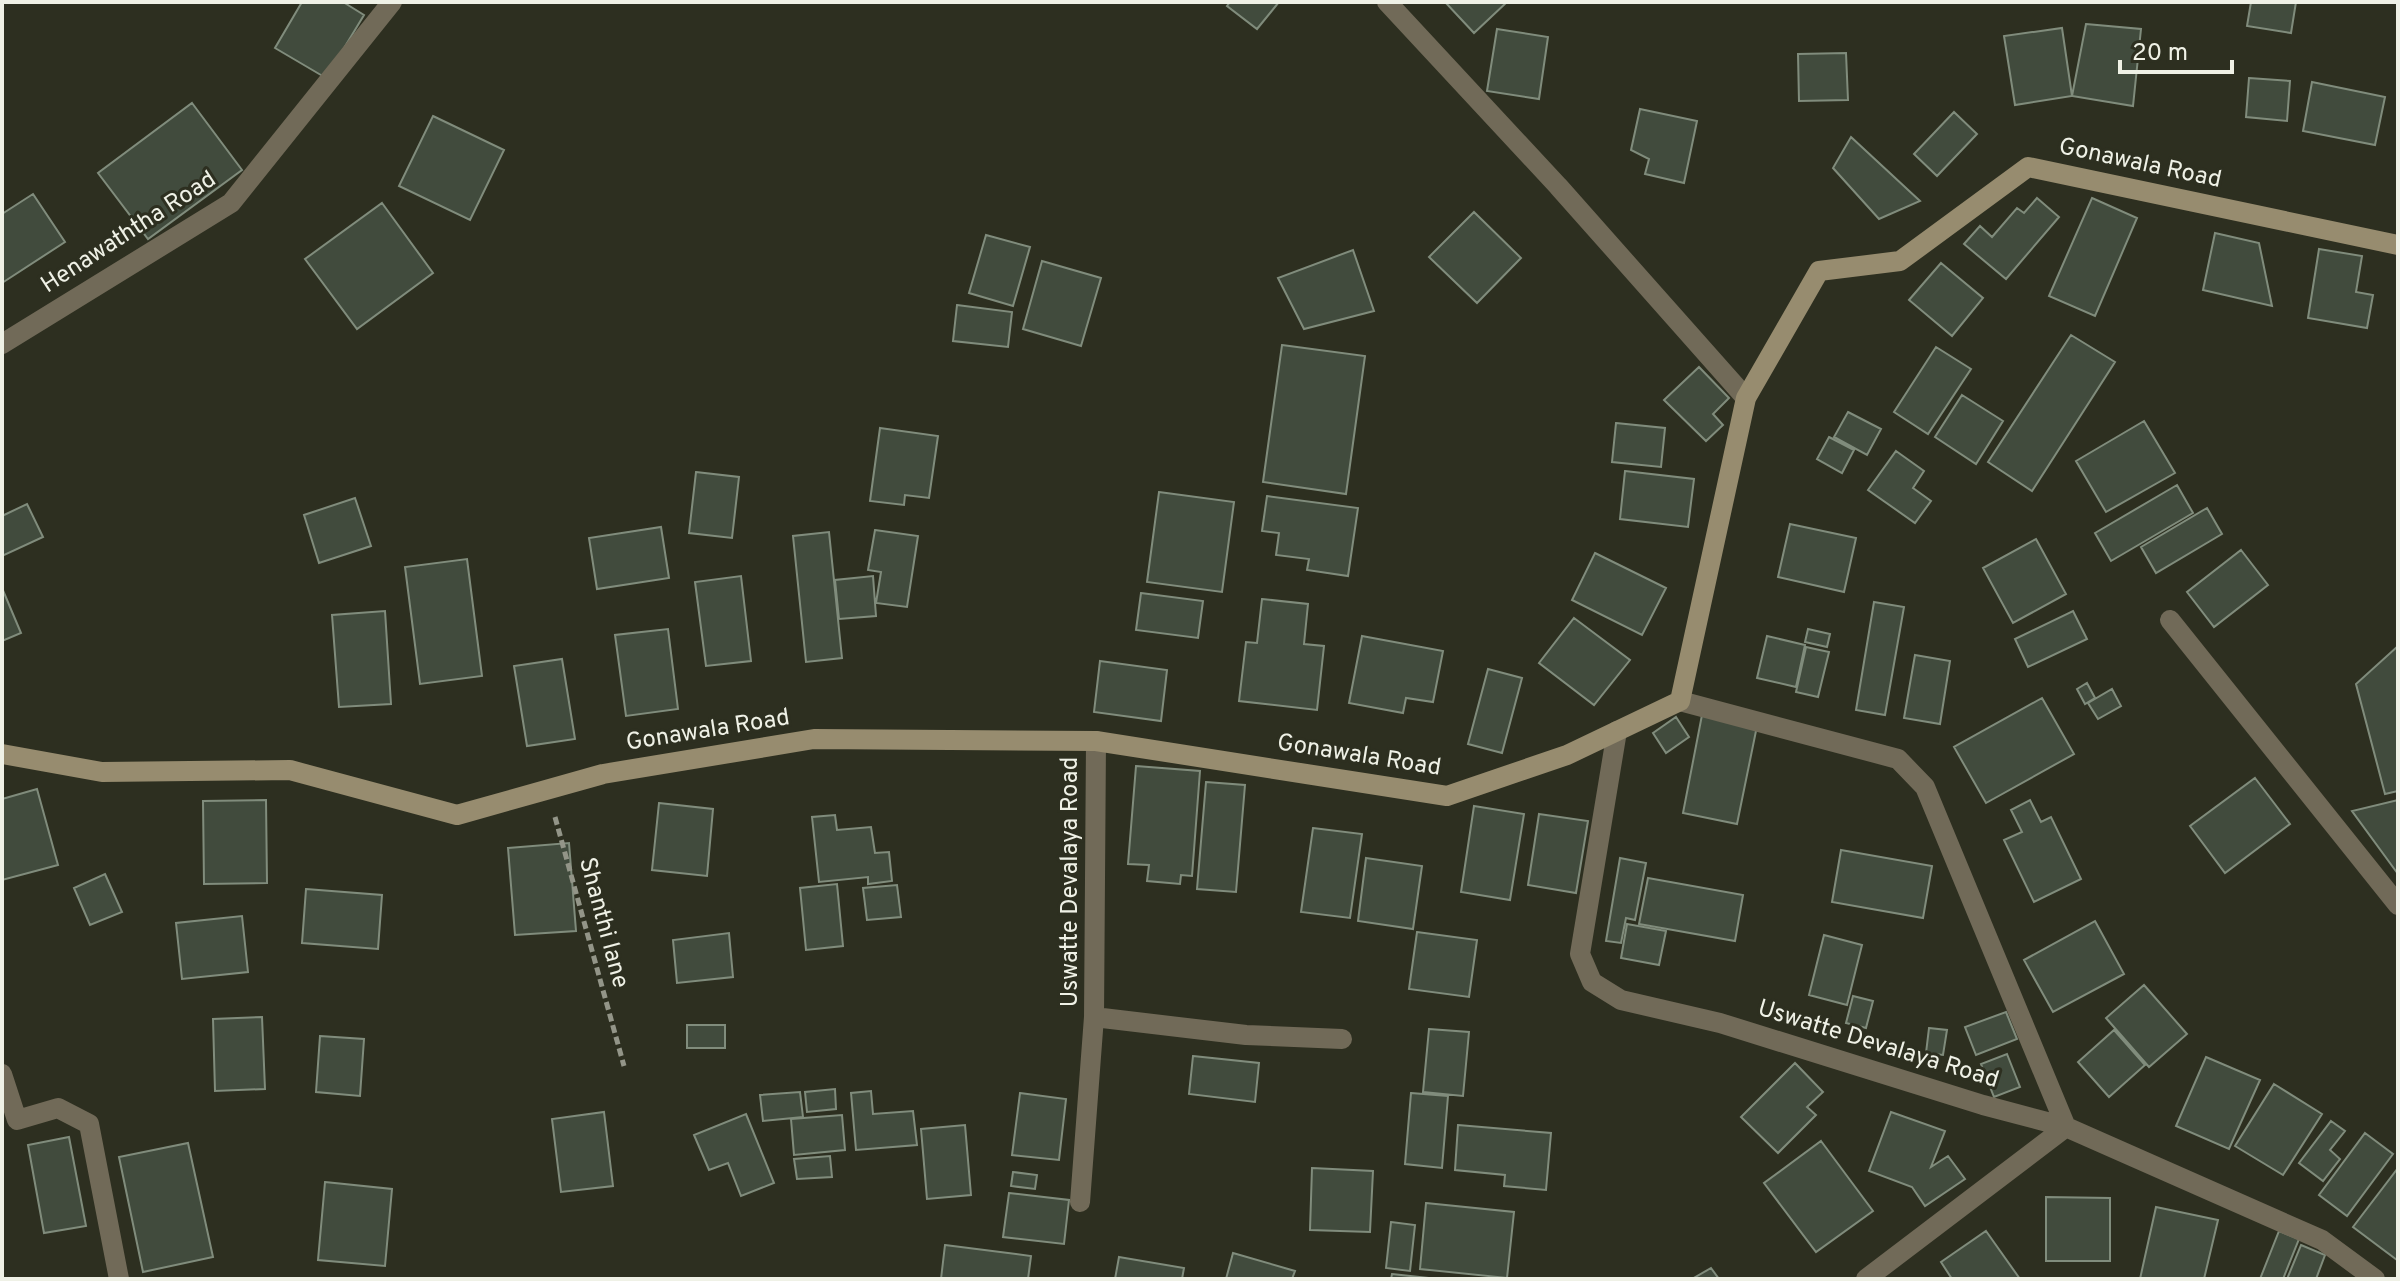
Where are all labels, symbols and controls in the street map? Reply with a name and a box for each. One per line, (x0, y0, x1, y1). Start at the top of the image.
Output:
scale bar (2120, 24, 2232, 74)
text: 20 m (2132, 39, 2188, 69)
street label: Gonawala Road (2056, 132, 2224, 196)
street label: Henawaththa Road (36, 165, 222, 301)
street label: Gonawala Road (624, 703, 792, 759)
street label: Gonawala Road (1275, 728, 1443, 784)
street label: Uswatte Devalaya Road (1056, 757, 1086, 1007)
street label: Shanthi lane (571, 854, 635, 992)
street label: Uswatte Devalaya Road (1754, 994, 2002, 1096)

